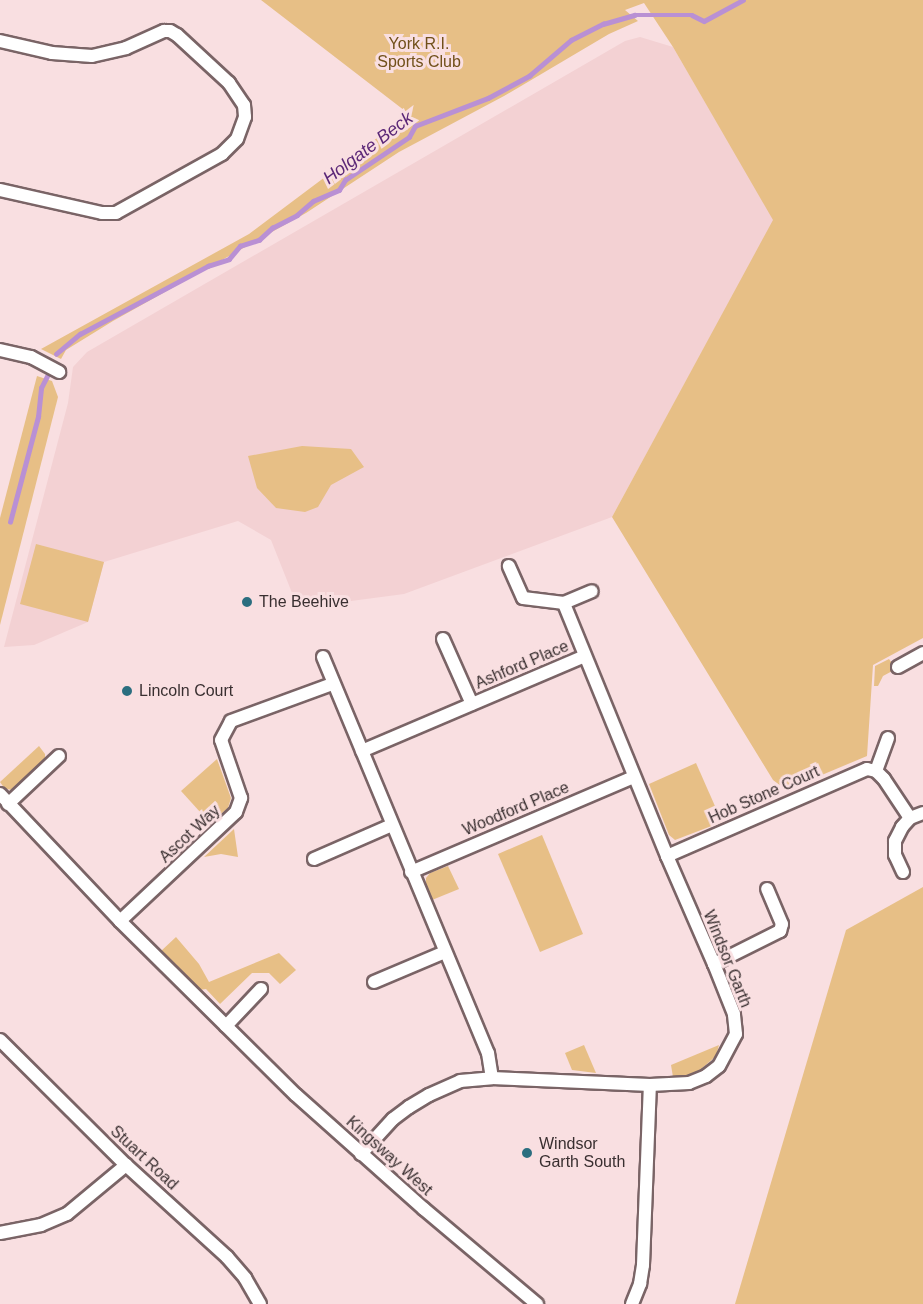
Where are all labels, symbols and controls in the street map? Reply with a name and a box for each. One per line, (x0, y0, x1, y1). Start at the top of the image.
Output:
park label: York R.I. Sports Club (377, 34, 461, 72)
water label: Holgate Beck (319, 107, 417, 189)
place label: The Beehive (259, 592, 349, 612)
marker: The Beehive (240, 595, 254, 609)
street label: Ashford Place (472, 637, 572, 693)
place label: Lincoln Court (139, 681, 233, 701)
marker: Lincoln Court (120, 684, 134, 698)
street label: Hob Stone Court (706, 762, 822, 828)
street label: Woodford Place (460, 778, 572, 840)
street label: Ascot Way (156, 801, 224, 867)
street label: Windsor Garth (699, 908, 755, 1010)
street label: Kingsway West (342, 1112, 436, 1200)
street label: Stuart Road (106, 1122, 182, 1194)
place label: Windsor Garth South (539, 1134, 625, 1172)
marker: Windsor Garth South (520, 1146, 534, 1160)

